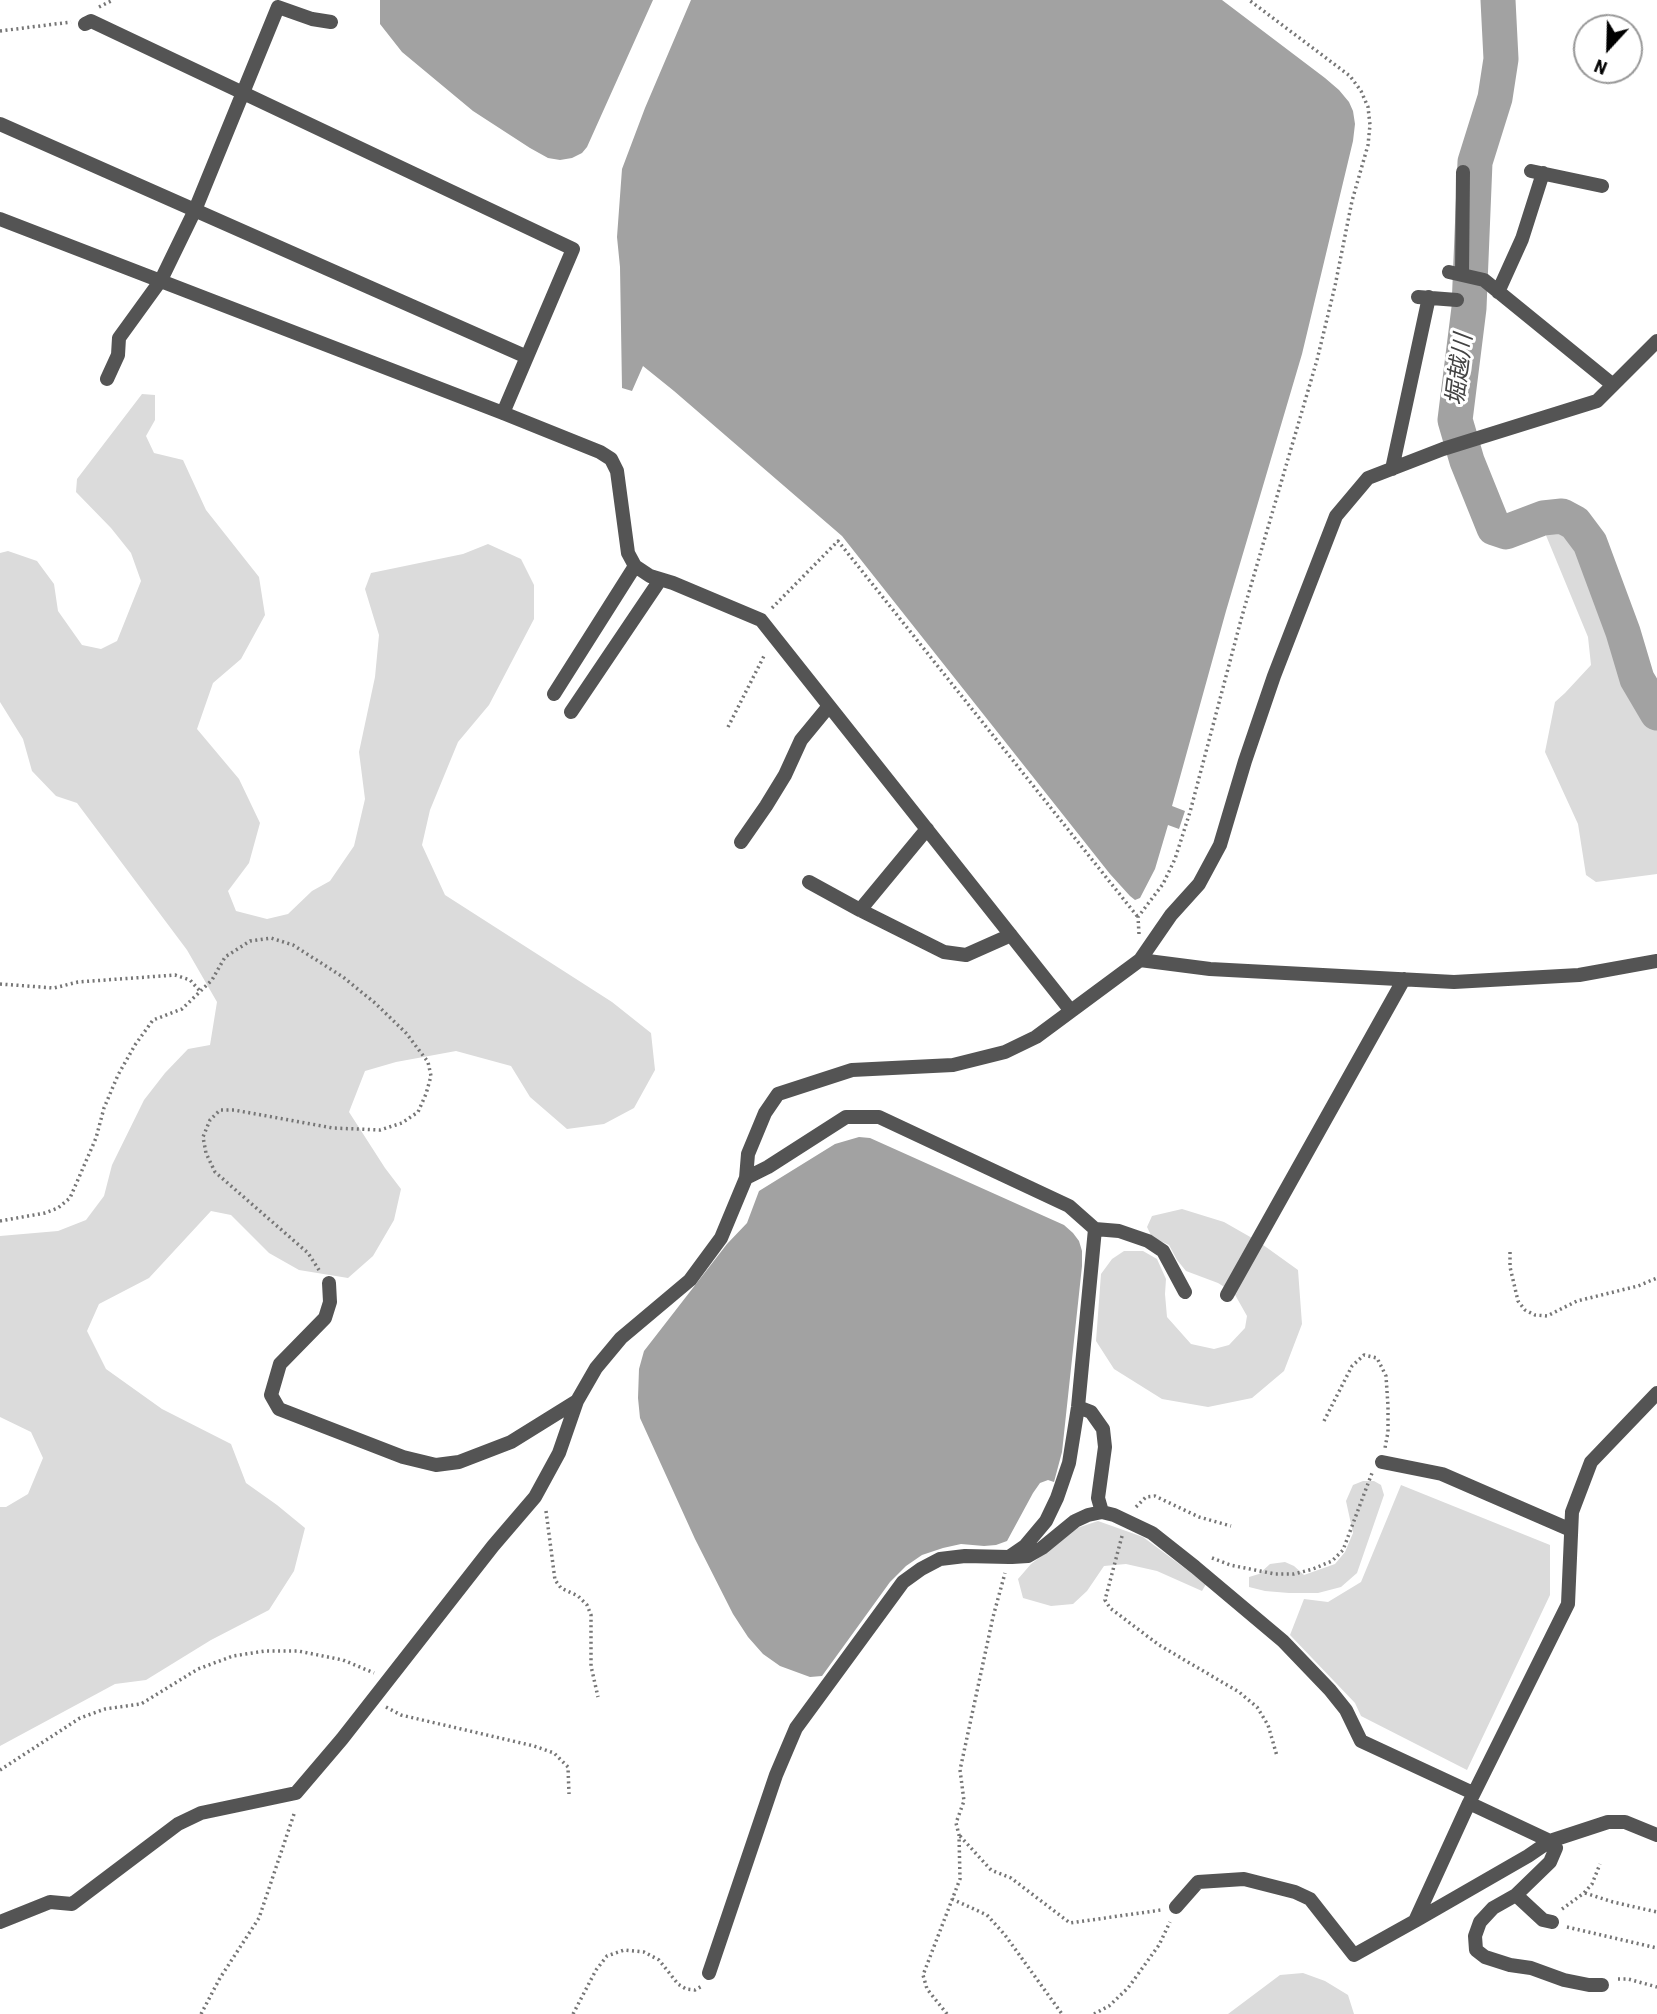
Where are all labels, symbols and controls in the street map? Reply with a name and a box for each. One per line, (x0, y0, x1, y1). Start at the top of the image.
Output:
north arrow (1573, 14, 1643, 84)
text: N (1591, 54, 1610, 80)
water label: 堀越川 (1442, 333, 1480, 407)

